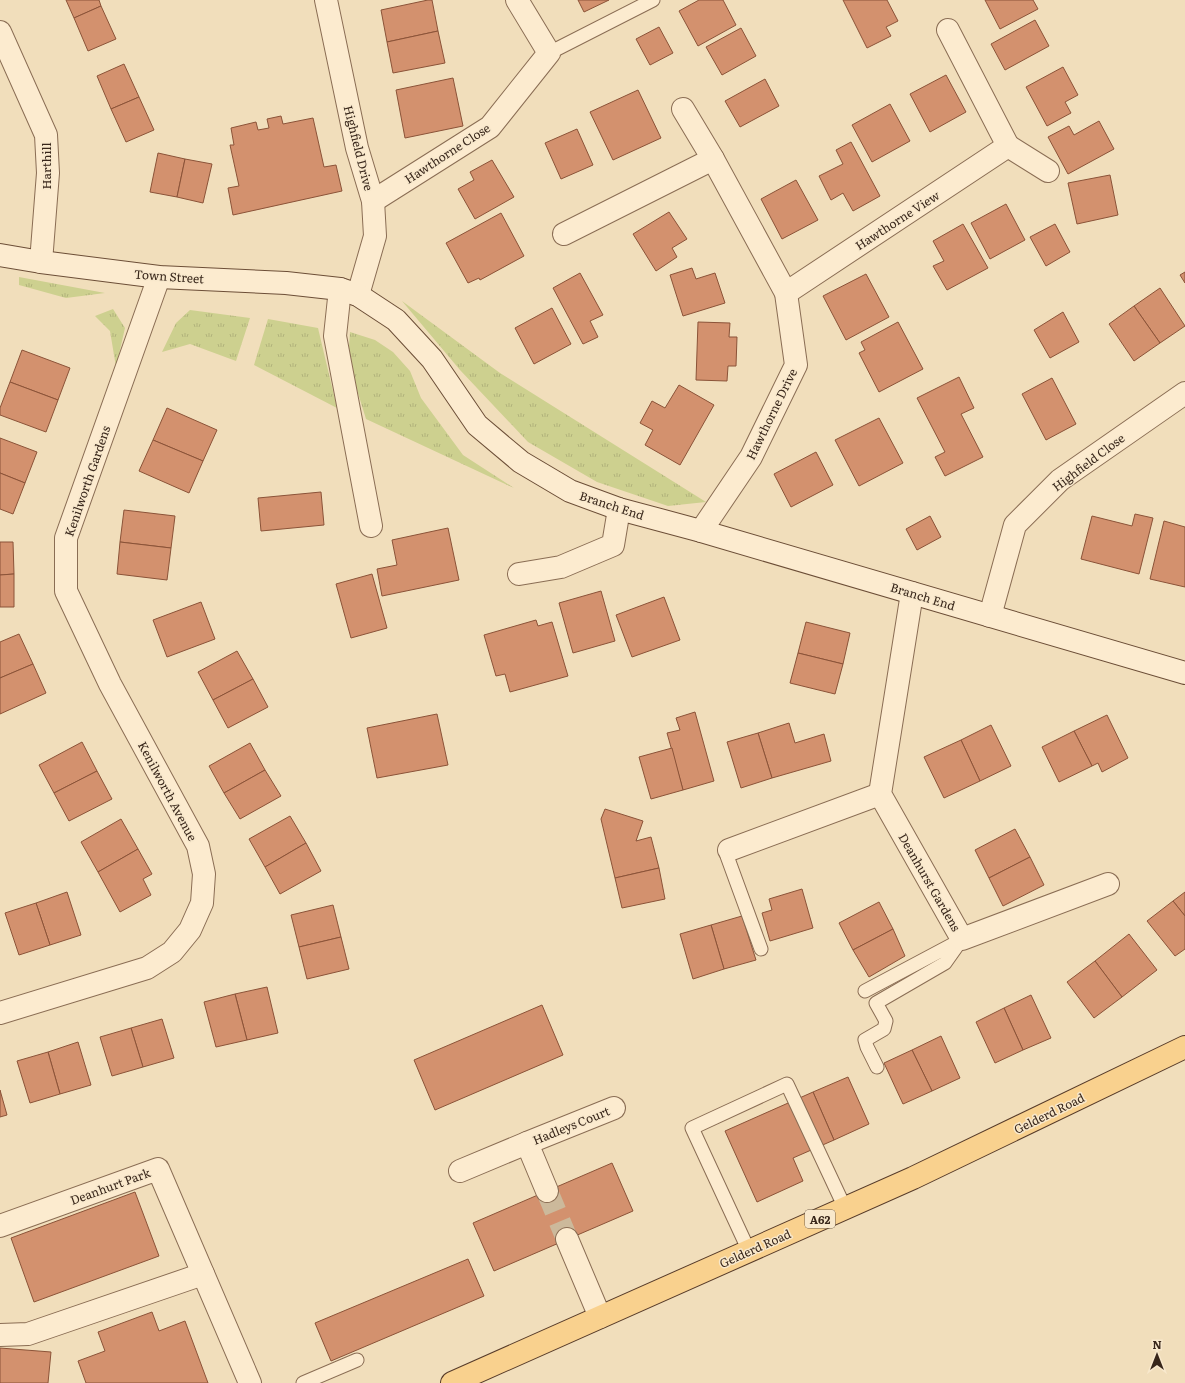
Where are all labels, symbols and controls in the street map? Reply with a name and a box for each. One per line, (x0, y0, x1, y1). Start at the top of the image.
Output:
street label: Highfield Drive (340, 103, 378, 193)
street label: Hawthorne Close (401, 119, 493, 187)
street label: Harthill (37, 143, 55, 189)
street label: Hawthorne View (851, 186, 943, 254)
street label: Town Street (133, 265, 205, 287)
street label: Hawthorne Drive (741, 365, 801, 463)
street label: Kenilworth Gardens (60, 423, 115, 539)
street label: Highfield Close (1048, 429, 1128, 495)
street label: Branch End (577, 486, 647, 524)
street label: Branch End (888, 578, 958, 615)
street label: Kenilworth Avenue (134, 738, 202, 844)
street label: Deanhurst Gardens (895, 830, 966, 935)
street label: Gelderd Road (1011, 1088, 1088, 1138)
street label: Hadleys Court (530, 1101, 612, 1149)
street label: Deanhurt Park (67, 1163, 153, 1209)
road number: A62 (805, 1210, 835, 1228)
street label: Gelderd Road (716, 1224, 794, 1272)
north arrow (1137, 1335, 1177, 1375)
text: N (1152, 1336, 1162, 1352)

